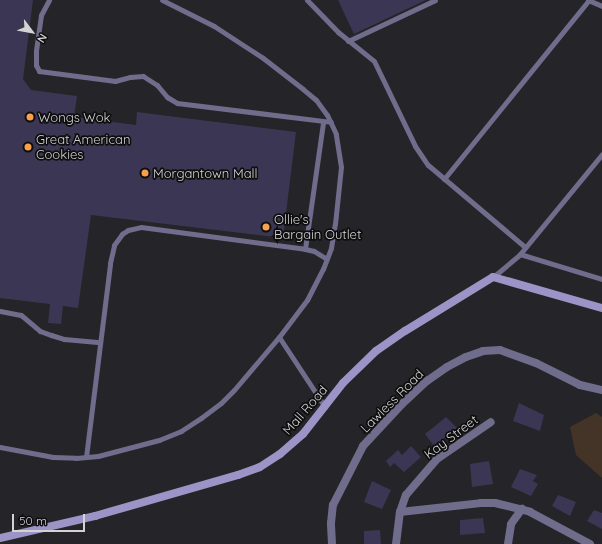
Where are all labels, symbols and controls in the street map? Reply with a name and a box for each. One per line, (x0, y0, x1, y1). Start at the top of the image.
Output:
north arrow (12, 12, 52, 52)
text: N (34, 31, 50, 46)
place label: Wongs Wok (38, 109, 111, 125)
marker: Wongs Wok (25, 112, 35, 122)
place label: Great American Cookies (36, 132, 131, 163)
marker: Great American Cookies (23, 142, 33, 152)
place label: Morgantown Mall (153, 165, 257, 181)
marker: Morgantown Mall (140, 168, 150, 178)
place label: Ollie's Bargain Outlet (274, 212, 361, 243)
marker: Ollie's Bargain Outlet (261, 222, 271, 232)
street label: Lawless Road (357, 366, 427, 436)
street label: Mall Road (279, 382, 331, 438)
street label: Kay Street (421, 412, 481, 462)
scale bar (14, 506, 87, 532)
text: 50 m (19, 513, 47, 528)

